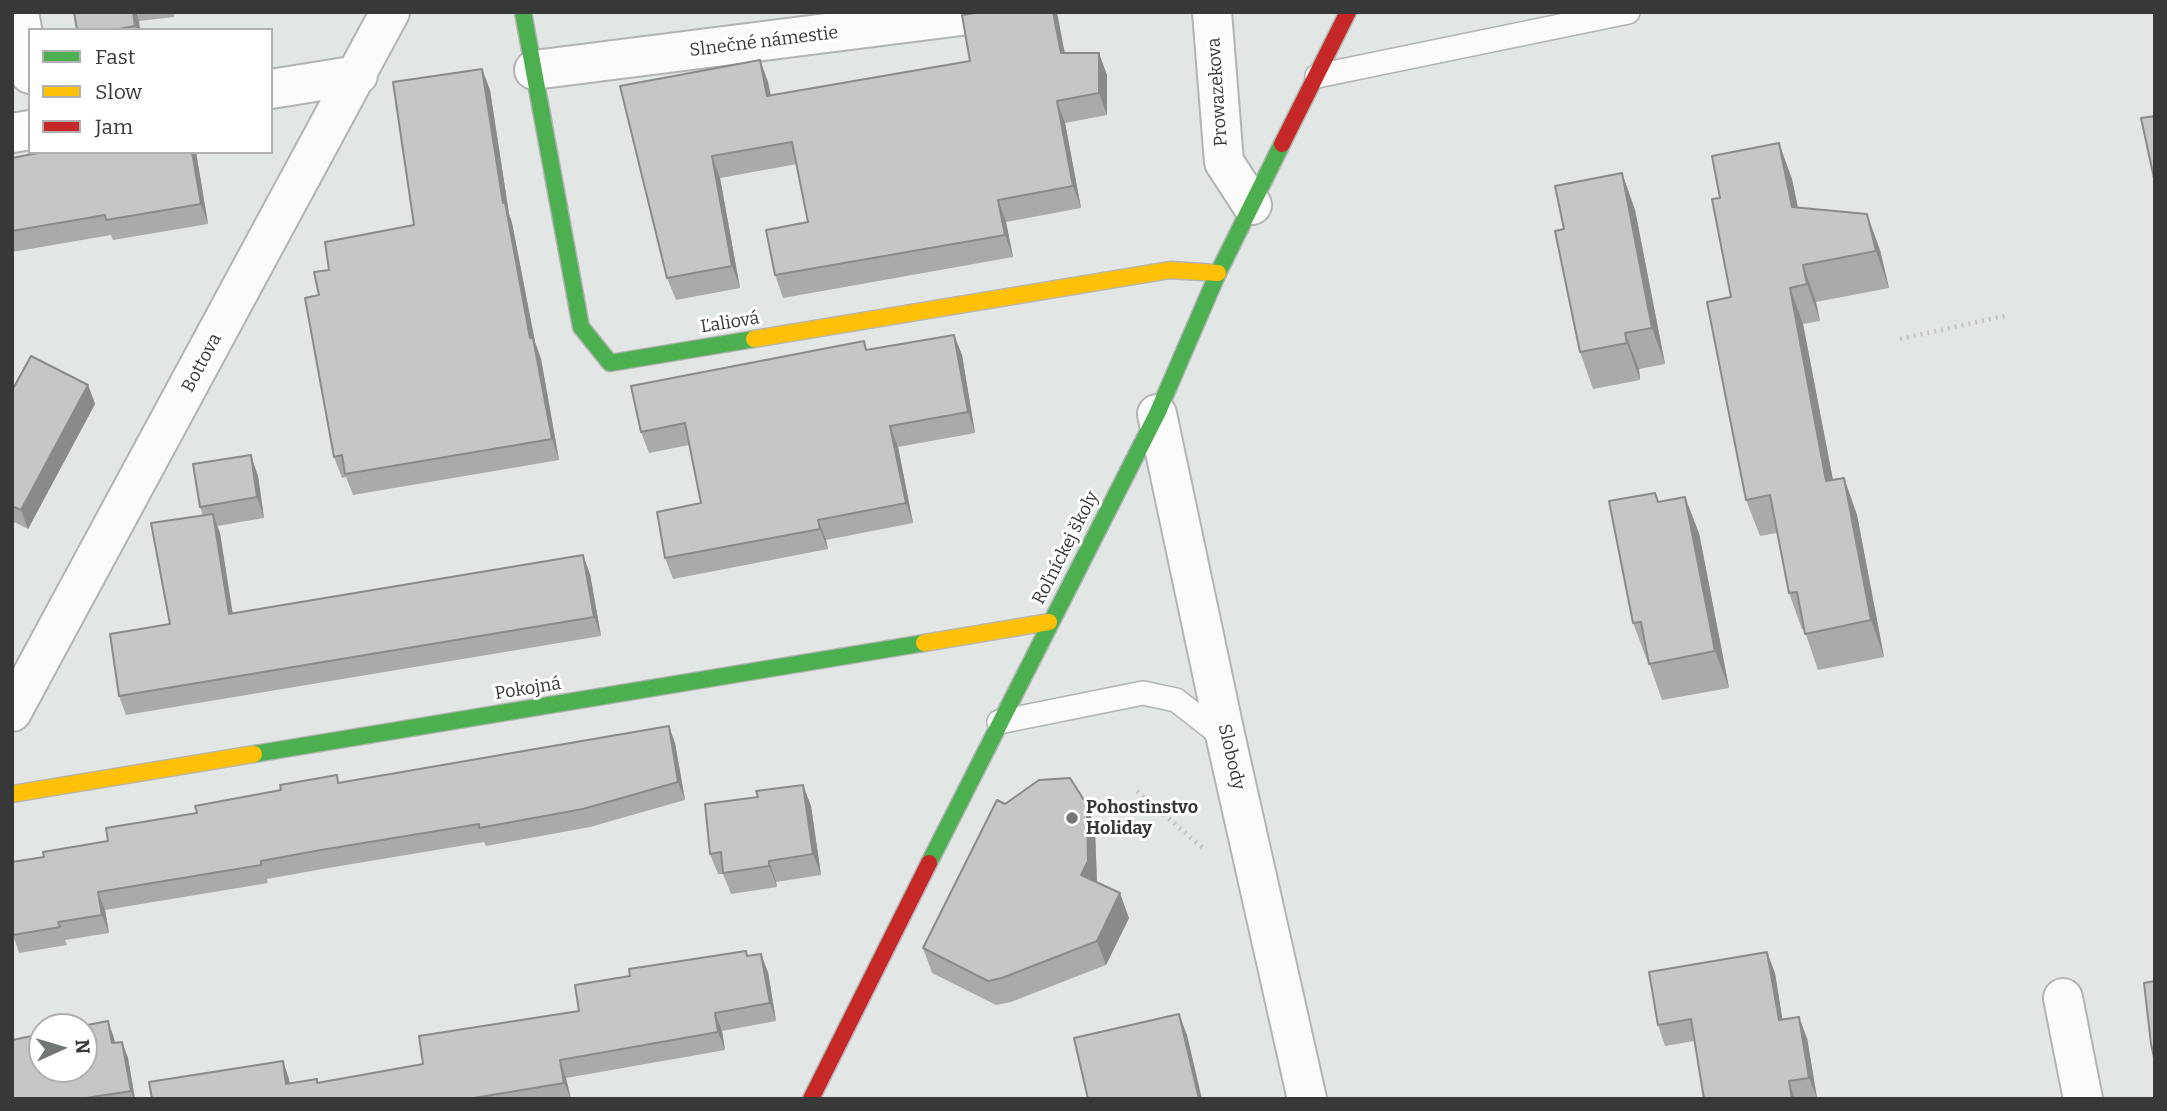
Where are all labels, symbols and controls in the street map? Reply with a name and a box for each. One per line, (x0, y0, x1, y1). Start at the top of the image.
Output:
street label: Slnečné námestie (688, 22, 840, 62)
legend (28, 28, 273, 154)
street label: Prowazekova (1203, 37, 1233, 147)
text: Fast (95, 44, 135, 70)
text: Slow (95, 79, 142, 105)
text: Jam (95, 114, 133, 140)
street label: Ľaliová (699, 308, 761, 338)
street label: Bottova (178, 330, 226, 396)
street label: Roľníckej školy (1028, 488, 1104, 608)
street label: Pokojná (493, 673, 563, 705)
street label: Slobody (1213, 722, 1249, 792)
place label: Pohostinstvo Holiday (1086, 797, 1198, 840)
marker: Pohostinstvo Holiday (1064, 810, 1080, 826)
north arrow (28, 1013, 98, 1083)
text: N (70, 1039, 94, 1055)

